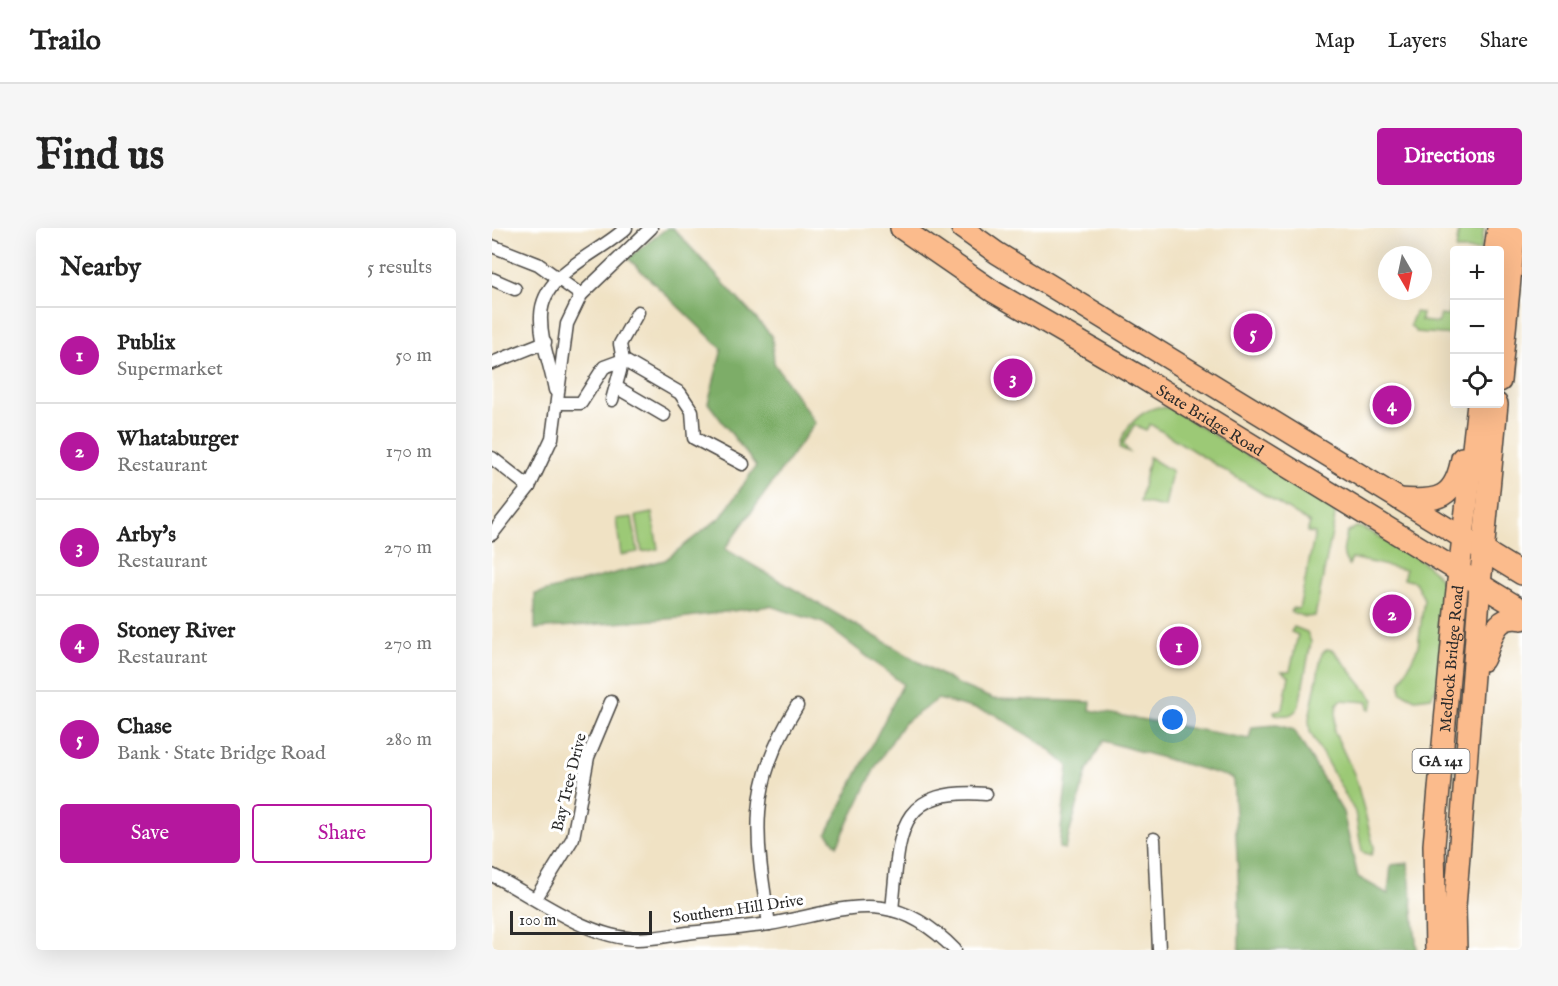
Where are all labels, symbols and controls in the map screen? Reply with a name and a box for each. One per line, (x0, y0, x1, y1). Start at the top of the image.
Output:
text: Trailo (30, 24, 101, 59)
text: Map (1315, 28, 1355, 55)
text: Layers (1388, 28, 1447, 55)
text: Share (1480, 28, 1528, 55)
button: Directions (1377, 128, 1522, 185)
text: Find us (36, 130, 164, 183)
north arrow (1378, 246, 1432, 300)
map controls (1450, 246, 1504, 408)
button: + (1450, 246, 1504, 300)
text: Nearby (60, 251, 141, 284)
text: 5 results (367, 255, 432, 280)
button: − (1450, 300, 1504, 354)
pin: 5 (1234, 310, 1272, 356)
text: Publix (117, 329, 175, 357)
text: 1 (76, 343, 83, 368)
text: 50 m (395, 343, 432, 368)
button: locate (1450, 354, 1504, 408)
pin: 3 (994, 356, 1032, 400)
text: Supermarket (117, 357, 223, 382)
street label: State Bridge Road (1152, 381, 1267, 462)
pin: 4 (1372, 382, 1412, 428)
text: Whataburger (117, 425, 238, 453)
text: 2 (75, 439, 84, 464)
text: 170 m (386, 439, 432, 464)
text: Restaurant (117, 453, 208, 478)
text: Arby's (117, 521, 176, 549)
text: 3 (76, 535, 83, 560)
text: 270 m (384, 535, 432, 560)
text: Restaurant (117, 549, 208, 574)
street label: Medlock Bridge Road (1436, 584, 1470, 733)
pin: 2 (1372, 592, 1412, 636)
text: Stoney River (117, 617, 235, 645)
pin: 1 (1160, 624, 1198, 668)
text: 4 (75, 631, 84, 656)
text: 270 m (384, 631, 432, 656)
text: Restaurant (117, 645, 208, 670)
your location (1158, 705, 1187, 734)
text: Chase (117, 713, 172, 741)
text: 5 (76, 727, 83, 752)
text: 280 m (385, 727, 432, 752)
street label: Bay Tree Drive (548, 731, 592, 834)
text: Bank · State Bridge Road (117, 741, 326, 766)
road number: GA 141 (1412, 749, 1470, 773)
button: Save (60, 804, 240, 863)
button: Share (252, 804, 432, 863)
street label: Southern Hill Drive (672, 891, 805, 929)
scale bar (510, 908, 652, 936)
text: 100 m (519, 911, 556, 931)

